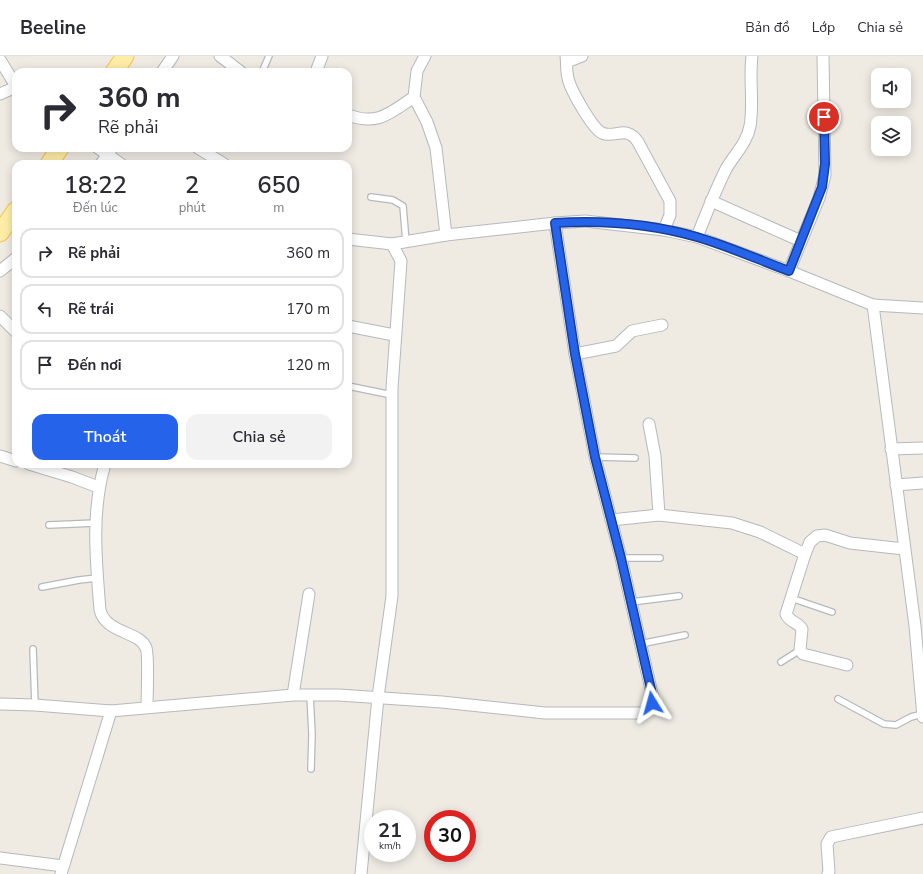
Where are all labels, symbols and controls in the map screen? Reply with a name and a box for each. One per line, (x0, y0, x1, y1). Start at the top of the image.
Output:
text: Beeline (20, 15, 86, 41)
text: Bản đồ (745, 18, 790, 37)
text: Lớp (812, 18, 835, 37)
text: Chia sẻ (857, 18, 903, 37)
map controls (871, 68, 911, 156)
button: sound (871, 68, 911, 108)
text: 360 m (98, 79, 181, 117)
icon: right (32, 84, 84, 136)
pin (807, 100, 841, 134)
icon: arrive (813, 106, 835, 128)
text: Rẽ phải (98, 115, 158, 139)
button: layers (871, 116, 911, 156)
text: 18:22 (64, 169, 127, 201)
text: 2 (185, 169, 199, 201)
text: 650 (257, 169, 300, 201)
text: Đến lúc (73, 199, 118, 217)
text: phút (179, 199, 205, 217)
text: m (273, 199, 284, 217)
icon: right (34, 242, 56, 264)
text: Rẽ phải (68, 243, 120, 263)
text: 360 m (286, 243, 330, 263)
icon: left (34, 298, 56, 320)
text: Rẽ trái (68, 299, 114, 319)
text: 170 m (286, 299, 330, 319)
icon: arrive (34, 354, 56, 376)
text: Đến nơi (68, 355, 122, 375)
text: 120 m (286, 355, 330, 375)
button: Thoát (32, 414, 178, 460)
button: Chia sẻ (186, 414, 332, 460)
position arrow (631, 682, 673, 724)
speed limit sign: 30 (424, 810, 476, 862)
text: 21 (378, 817, 402, 844)
text: km/h (379, 839, 401, 853)

